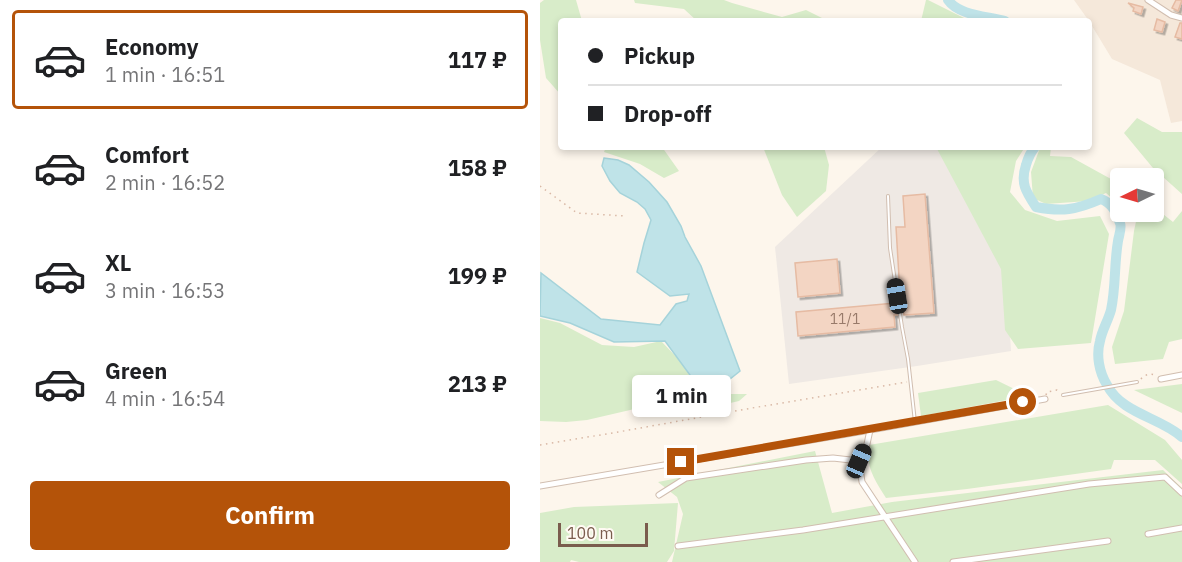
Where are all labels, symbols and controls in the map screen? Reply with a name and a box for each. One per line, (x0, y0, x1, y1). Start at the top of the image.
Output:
text: Economy (105, 32, 199, 61)
icon: car (33, 33, 87, 87)
text: Pickup (624, 41, 695, 70)
text: 117 ₽ (448, 45, 507, 74)
text: 1 min · 16:51 (105, 61, 225, 88)
text: Drop-off (624, 99, 711, 128)
text: Comfort (105, 140, 189, 169)
icon: car (33, 141, 87, 195)
text: 158 ₽ (448, 153, 507, 182)
north arrow (1110, 168, 1164, 222)
map controls (1110, 168, 1164, 222)
text: 2 min · 16:52 (105, 169, 225, 196)
text: XL (105, 248, 131, 277)
icon: car (33, 249, 87, 303)
text: 199 ₽ (448, 261, 507, 290)
text: 3 min · 16:53 (105, 277, 225, 304)
car (885, 277, 909, 315)
house number: 11/1 (830, 310, 860, 328)
text: Green (105, 356, 167, 385)
icon: car (33, 357, 87, 411)
text: 213 ₽ (448, 369, 507, 398)
callout: 1 min (632, 375, 730, 417)
text: 1 min (655, 382, 708, 409)
text: 4 min · 16:54 (105, 385, 225, 412)
route start (1009, 388, 1036, 415)
car (844, 441, 874, 481)
route end (667, 448, 694, 475)
button: Confirm (30, 481, 510, 550)
scale bar (558, 520, 648, 548)
text: 100 m (567, 523, 614, 543)

